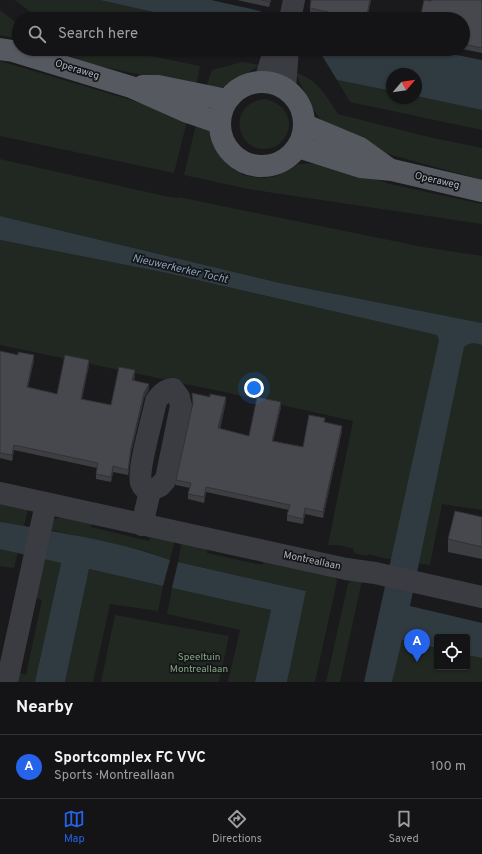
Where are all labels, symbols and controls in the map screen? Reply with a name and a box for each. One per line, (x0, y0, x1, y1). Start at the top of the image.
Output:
search box (12, 12, 470, 56)
icon: search (26, 23, 48, 45)
text: Search here (58, 25, 138, 44)
street label: Operaweg (53, 57, 101, 83)
north arrow (386, 68, 422, 104)
street label: Operaweg (413, 170, 461, 192)
water label: Nieuwerkerker Tocht (131, 251, 230, 287)
your location (244, 378, 264, 398)
street label: Montreallaan (282, 549, 342, 573)
pin: A (404, 629, 430, 662)
map controls (434, 634, 470, 670)
button: locate (434, 634, 470, 670)
park label: Speeltuin Montreallaan (170, 651, 228, 676)
text: Nearby (16, 697, 73, 719)
text: Sportcomplex FC VVC (54, 749, 206, 768)
text: A (24, 759, 34, 775)
text: 100 m (430, 759, 466, 775)
text: Sports · Montreallaan (54, 768, 175, 784)
tab: Map (63, 808, 85, 846)
tab: Directions (212, 808, 262, 846)
tab: Saved (388, 808, 419, 846)

